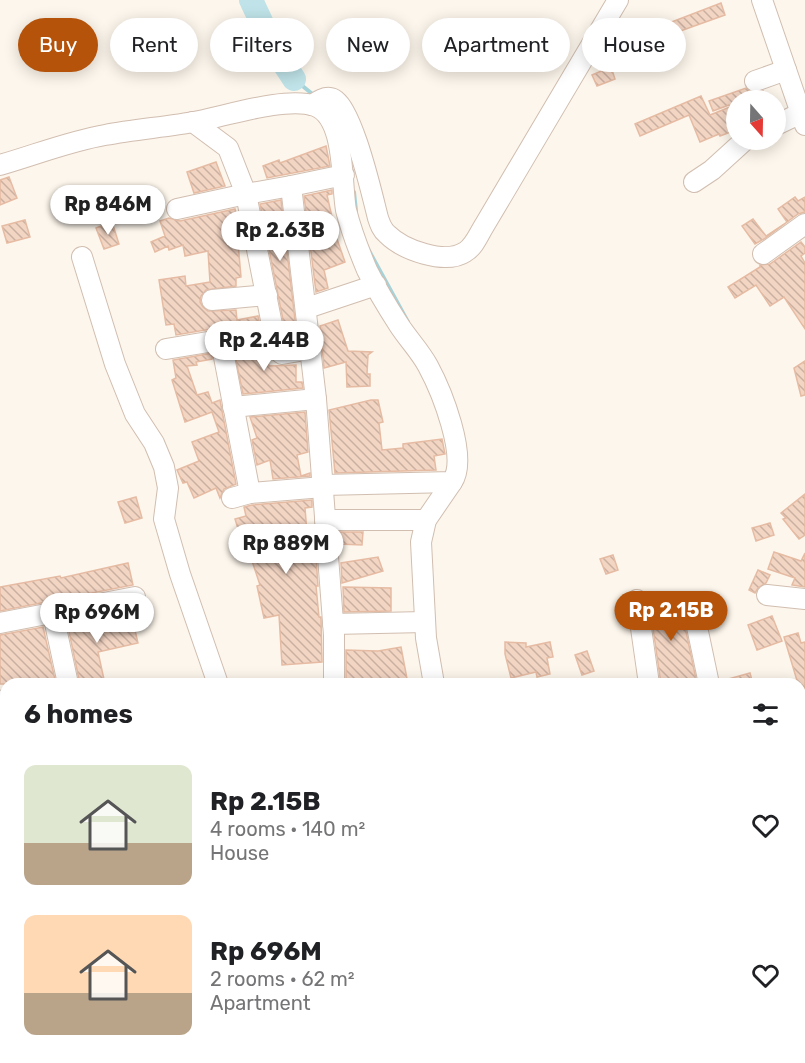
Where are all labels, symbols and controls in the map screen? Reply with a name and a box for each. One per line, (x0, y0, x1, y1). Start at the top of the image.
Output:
chip: Buy (18, 18, 98, 72)
chip: Rent (110, 18, 198, 72)
chip: Filters (210, 18, 314, 72)
chip: New (326, 18, 410, 72)
chip: Apartment (422, 18, 570, 72)
chip: House (582, 18, 686, 72)
north arrow (726, 90, 786, 150)
map controls (726, 90, 786, 150)
pin: Rp 846M (53, 185, 163, 236)
text: Rp 846M (64, 192, 152, 216)
pin: Rp 2.63B (218, 211, 342, 262)
text: Rp 2.63B (235, 218, 325, 242)
pin: Rp 2.44B (202, 321, 326, 372)
text: Rp 2.44B (219, 328, 309, 352)
pin: Rp 889M (231, 524, 341, 575)
text: Rp 889M (242, 531, 330, 555)
pin: Rp 2.15B (609, 591, 733, 642)
pin: Rp 696M (42, 593, 152, 644)
text: Rp 2.15B (628, 598, 714, 622)
text: Rp 696M (54, 600, 140, 624)
icon: filters (749, 698, 782, 731)
text: 6 homes (24, 699, 133, 730)
text: Rp 2.15B (210, 786, 321, 817)
icon: home (72, 789, 144, 861)
icon: heart (749, 809, 782, 842)
text: 4 rooms · 140 m² (210, 817, 365, 841)
text: House (210, 841, 269, 865)
text: Rp 696M (210, 936, 322, 967)
icon: home (72, 939, 144, 1011)
icon: heart (749, 959, 782, 992)
text: 2 rooms · 62 m² (210, 967, 355, 991)
text: Apartment (210, 991, 311, 1015)

